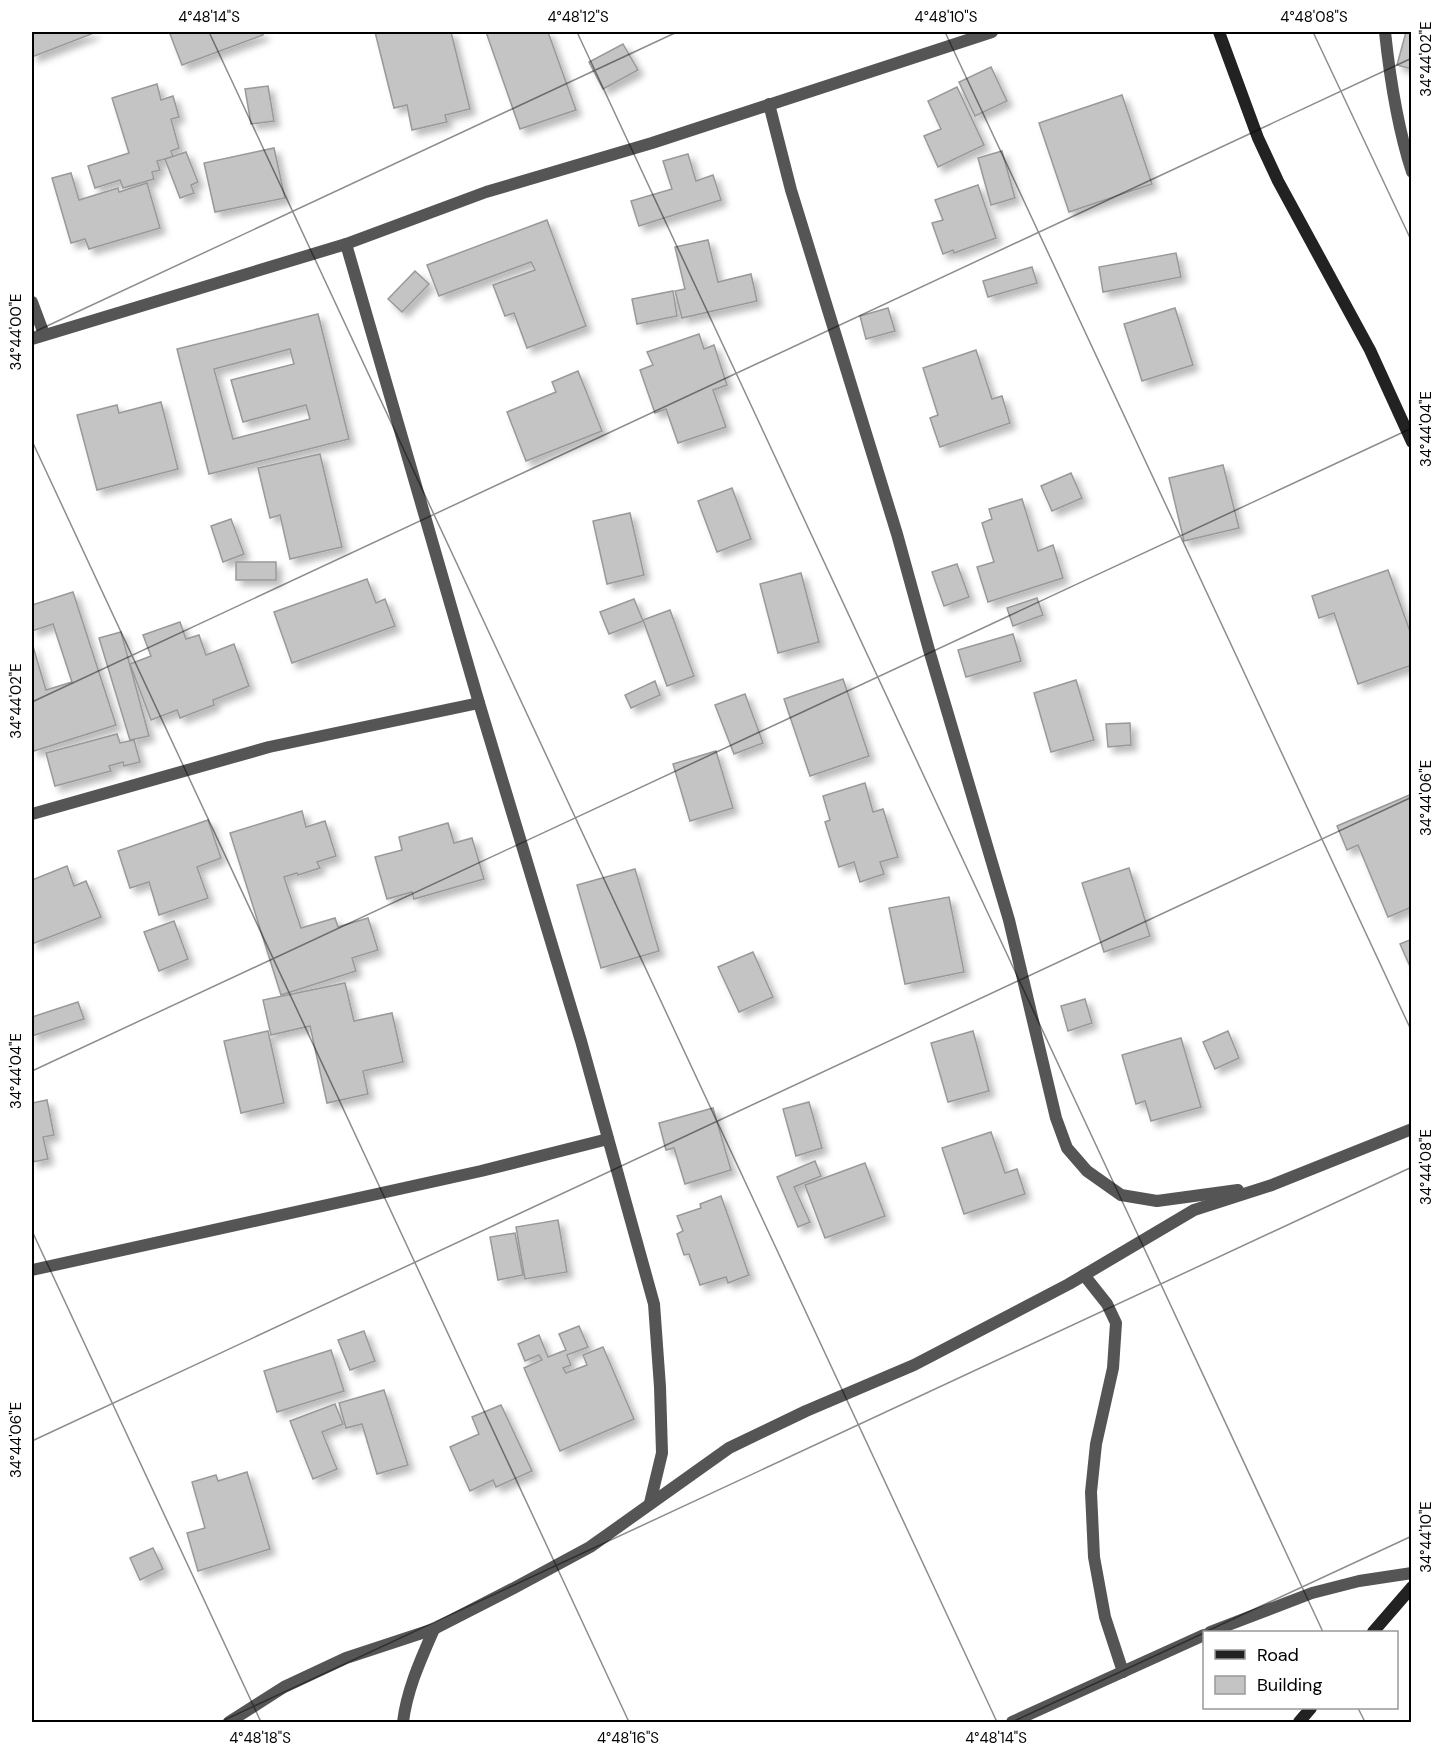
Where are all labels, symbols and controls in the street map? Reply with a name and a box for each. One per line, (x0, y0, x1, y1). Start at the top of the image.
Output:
text: 4°48'14"S (178, 7, 240, 27)
text: 4°48'12"S (547, 7, 609, 27)
text: 4°48'10"S (915, 7, 978, 27)
text: 4°48'08"S (1280, 7, 1348, 27)
text: 34°44'02"E (1416, 21, 1436, 97)
text: 34°44'00"E (6, 293, 26, 371)
text: 34°44'04"E (1416, 391, 1436, 467)
text: 34°44'02"E (6, 663, 26, 739)
text: 34°44'06"E (1416, 760, 1436, 836)
text: 34°44'04"E (6, 1033, 26, 1109)
text: 34°44'08"E (1416, 1129, 1436, 1205)
text: 34°44'06"E (6, 1402, 26, 1478)
text: 34°44'10"E (1416, 1501, 1436, 1573)
legend (1203, 1631, 1398, 1709)
text: Road (1257, 1643, 1299, 1667)
text: Building (1257, 1673, 1322, 1697)
text: 4°48'18"S (229, 1728, 291, 1748)
text: 4°48'16"S (597, 1728, 659, 1748)
text: 4°48'14"S (965, 1728, 1027, 1748)

